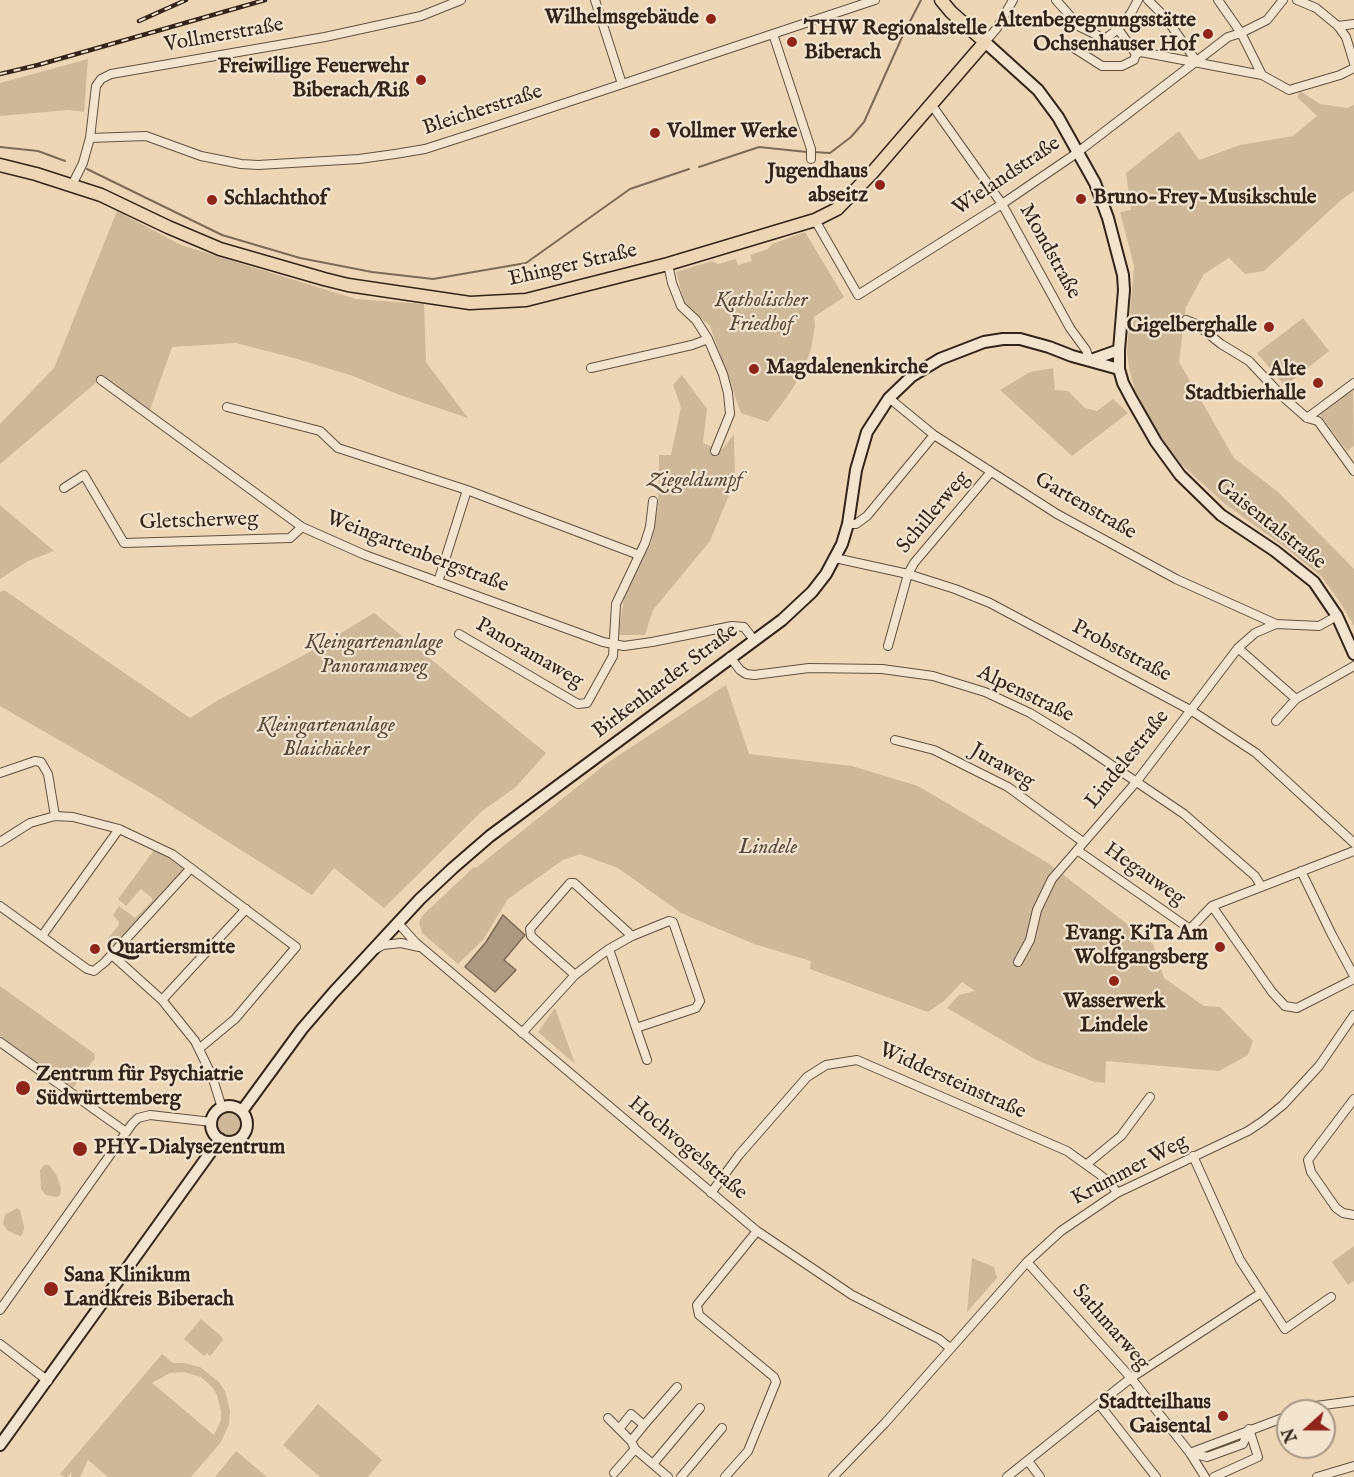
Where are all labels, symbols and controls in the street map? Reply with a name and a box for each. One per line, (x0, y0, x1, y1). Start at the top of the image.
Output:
place label: Wilhelmsgebäude (544, 6, 699, 32)
place label: Altenbegegnungsstätte Ochsenhauser Hof (995, 9, 1196, 59)
marker: Wilhelmsgebäude (704, 12, 718, 26)
street label: Vollmerstraße (162, 13, 286, 59)
place label: THW Regionalstelle Biberach (804, 17, 987, 67)
marker: Altenbegegnungsstätte Ochsenhauser Hof (1201, 27, 1215, 41)
marker: THW Regionalstelle Biberach (785, 35, 799, 49)
place label: Freiwillige Feuerwehr Biberach/Riß (218, 55, 409, 105)
marker: Freiwillige Feuerwehr Biberach/Riß (414, 73, 428, 87)
street label: Bleicherstraße (420, 80, 546, 142)
place label: Vollmer Werke (667, 120, 797, 146)
marker: Vollmer Werke (648, 126, 662, 140)
street label: Wielandstraße (948, 132, 1066, 222)
place label: Jugendhaus abseitz (767, 160, 868, 210)
marker: Jugendhaus abseitz (873, 178, 887, 192)
place label: Bruno-Frey-Musikschule (1093, 186, 1317, 212)
place label: Schlachthof (224, 187, 327, 213)
marker: Bruno-Frey-Musikschule (1074, 192, 1088, 206)
marker: Schlachthof (205, 193, 219, 207)
street label: Mondstraße (1013, 200, 1085, 304)
street label: Ehinger Straße (506, 239, 640, 293)
park label: Katholischer Friedhof (715, 289, 807, 339)
place label: Gigelberghalle (1127, 314, 1257, 340)
marker: Gigelberghalle (1262, 320, 1276, 334)
place label: Magdalenenkirche (766, 356, 928, 382)
place label: Alte Stadtbierhalle (1185, 358, 1306, 408)
marker: Magdalenenkirche (747, 362, 761, 376)
marker: Alte Stadtbierhalle (1311, 376, 1325, 390)
street label: Schillerweg (892, 467, 976, 559)
street label: Gartenstraße (1030, 468, 1140, 546)
park label: Ziegeldumpf (647, 469, 743, 495)
street label: Gaisentalstraße (1210, 474, 1330, 576)
street label: Gletscherweg (139, 507, 259, 537)
street label: Weingartenbergstraße (322, 507, 512, 599)
street label: Panoramaweg (471, 613, 587, 695)
street label: Probststraße (1067, 615, 1175, 689)
street label: Birkenharder Straße (588, 619, 744, 745)
park label: Kleingartenanlage Panoramaweg (305, 631, 443, 681)
street label: Alpenstraße (973, 661, 1077, 729)
street label: Lindelestraße (1081, 706, 1175, 814)
park label: Kleingartenanlage Blaichäcker (257, 714, 395, 764)
street label: Juraweg (965, 739, 1039, 795)
park label: Lindele (739, 836, 797, 862)
street label: Hegauweg (1098, 838, 1190, 912)
place label: Evang. KiTa Am Wolfgangsberg (1065, 922, 1208, 972)
place label: Quartiersmitte (107, 936, 235, 962)
marker: Evang. KiTa Am Wolfgangsberg (1213, 940, 1227, 954)
marker: Quartiersmitte (88, 942, 102, 956)
marker: Wasserwerk Lindele (1107, 974, 1121, 988)
place label: Wasserwerk Lindele (1063, 990, 1165, 1040)
street label: Widdersteinstraße (875, 1038, 1029, 1126)
place label: Zentrum für Psychiatrie Südwürttemberg (36, 1063, 243, 1113)
marker: Zentrum für Psychiatrie Südwürttemberg (14, 1079, 32, 1097)
street label: Hochvogelstraße (622, 1092, 752, 1206)
street label: Krummer Weg (1068, 1130, 1192, 1212)
place label: PHY-Dialysezentrum (94, 1136, 285, 1162)
marker: PHY-Dialysezentrum (71, 1140, 89, 1158)
place label: Sana Klinikum Landkreis Biberach (64, 1264, 234, 1314)
marker: Sana Klinikum Landkreis Biberach (42, 1280, 60, 1298)
street label: Sathmarweg (1066, 1280, 1154, 1376)
place label: Stadtteilhaus Gaisental (1099, 1391, 1211, 1441)
north arrow (1276, 1399, 1336, 1459)
marker: Stadtteilhaus Gaisental (1216, 1409, 1230, 1423)
text: N (1279, 1425, 1303, 1445)

